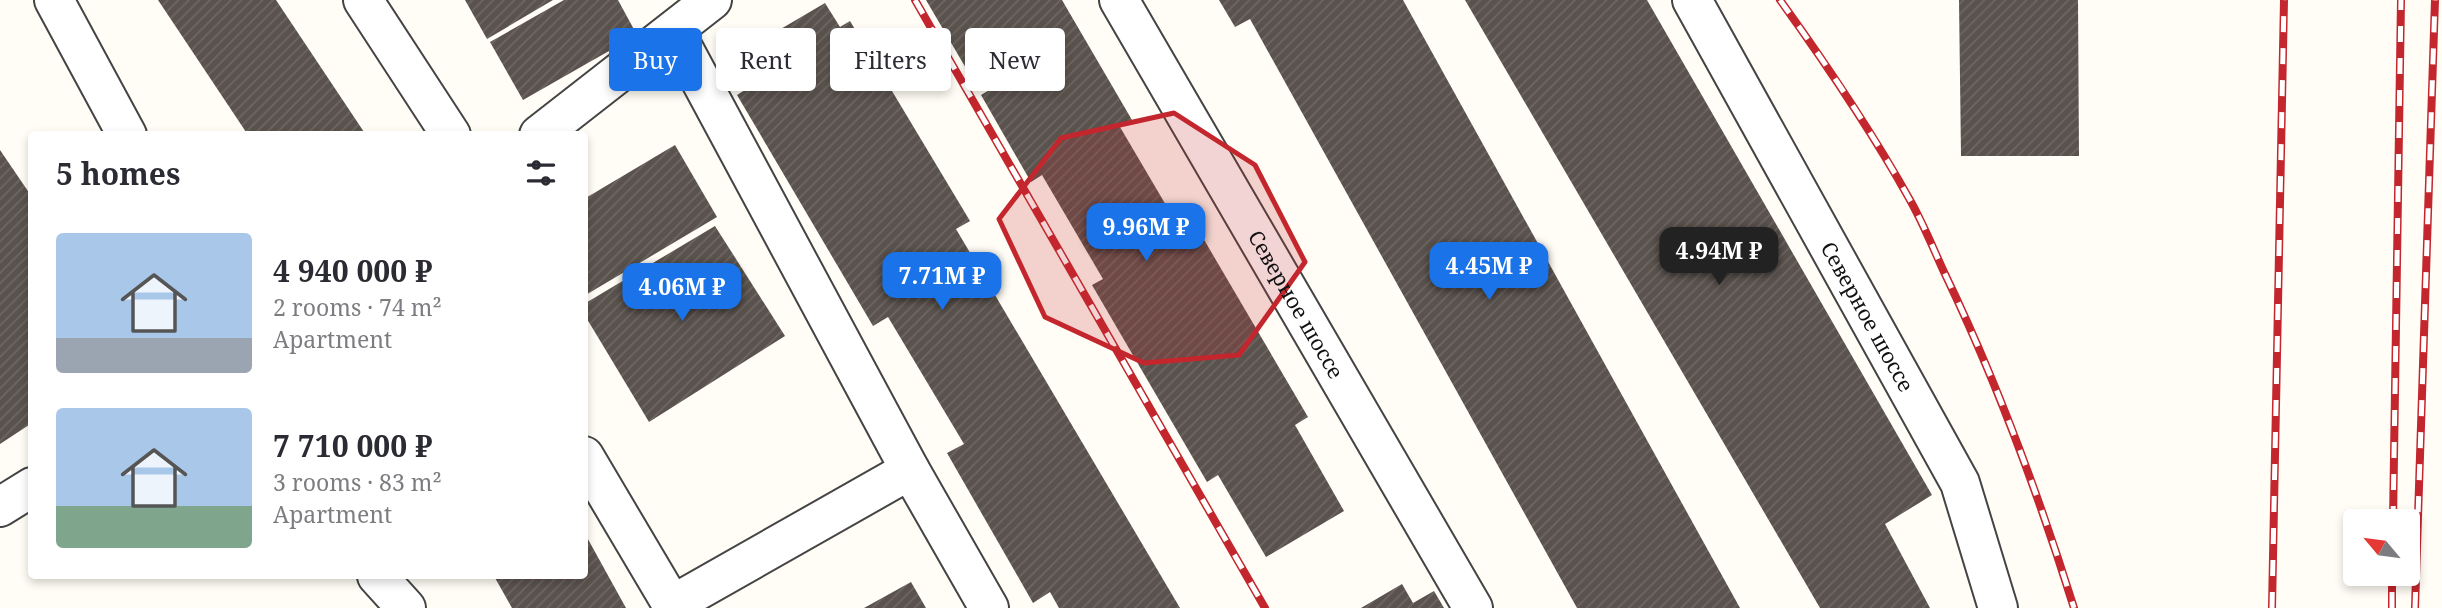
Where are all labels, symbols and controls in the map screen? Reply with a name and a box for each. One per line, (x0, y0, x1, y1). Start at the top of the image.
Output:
chip: Buy (609, 28, 702, 91)
chip: Rent (716, 28, 816, 91)
chip: Filters (830, 28, 951, 91)
chip: New (965, 28, 1065, 91)
text: 5 homes (56, 153, 180, 194)
icon: filters (522, 154, 560, 192)
pin: 9.96M ₽ (1081, 204, 1211, 263)
text: 9.96M ₽ (1102, 210, 1190, 242)
street label: Северное шоссе (1242, 225, 1350, 383)
pin: 4.94M ₽ (1654, 228, 1784, 287)
text: 4.94M ₽ (1675, 234, 1763, 266)
street label: Северное шоссе (1815, 237, 1920, 396)
pin: 4.45M ₽ (1424, 243, 1554, 302)
text: 4.45M ₽ (1445, 249, 1533, 281)
text: 4 940 000 ₽ (273, 250, 433, 291)
pin: 7.71M ₽ (877, 252, 1007, 312)
text: 7.71M ₽ (898, 259, 986, 291)
icon: home (112, 261, 196, 345)
pin: 4.06M ₽ (617, 264, 747, 323)
text: 4.06M ₽ (638, 270, 726, 302)
text: 2 rooms · 74 m² (273, 291, 442, 323)
text: Apartment (273, 323, 392, 355)
text: 7 710 000 ₽ (273, 425, 433, 466)
icon: home (112, 436, 196, 520)
text: 3 rooms · 83 m² (273, 466, 442, 498)
text: Apartment (273, 498, 392, 530)
north arrow (2343, 509, 2420, 586)
map controls (2343, 509, 2420, 586)

